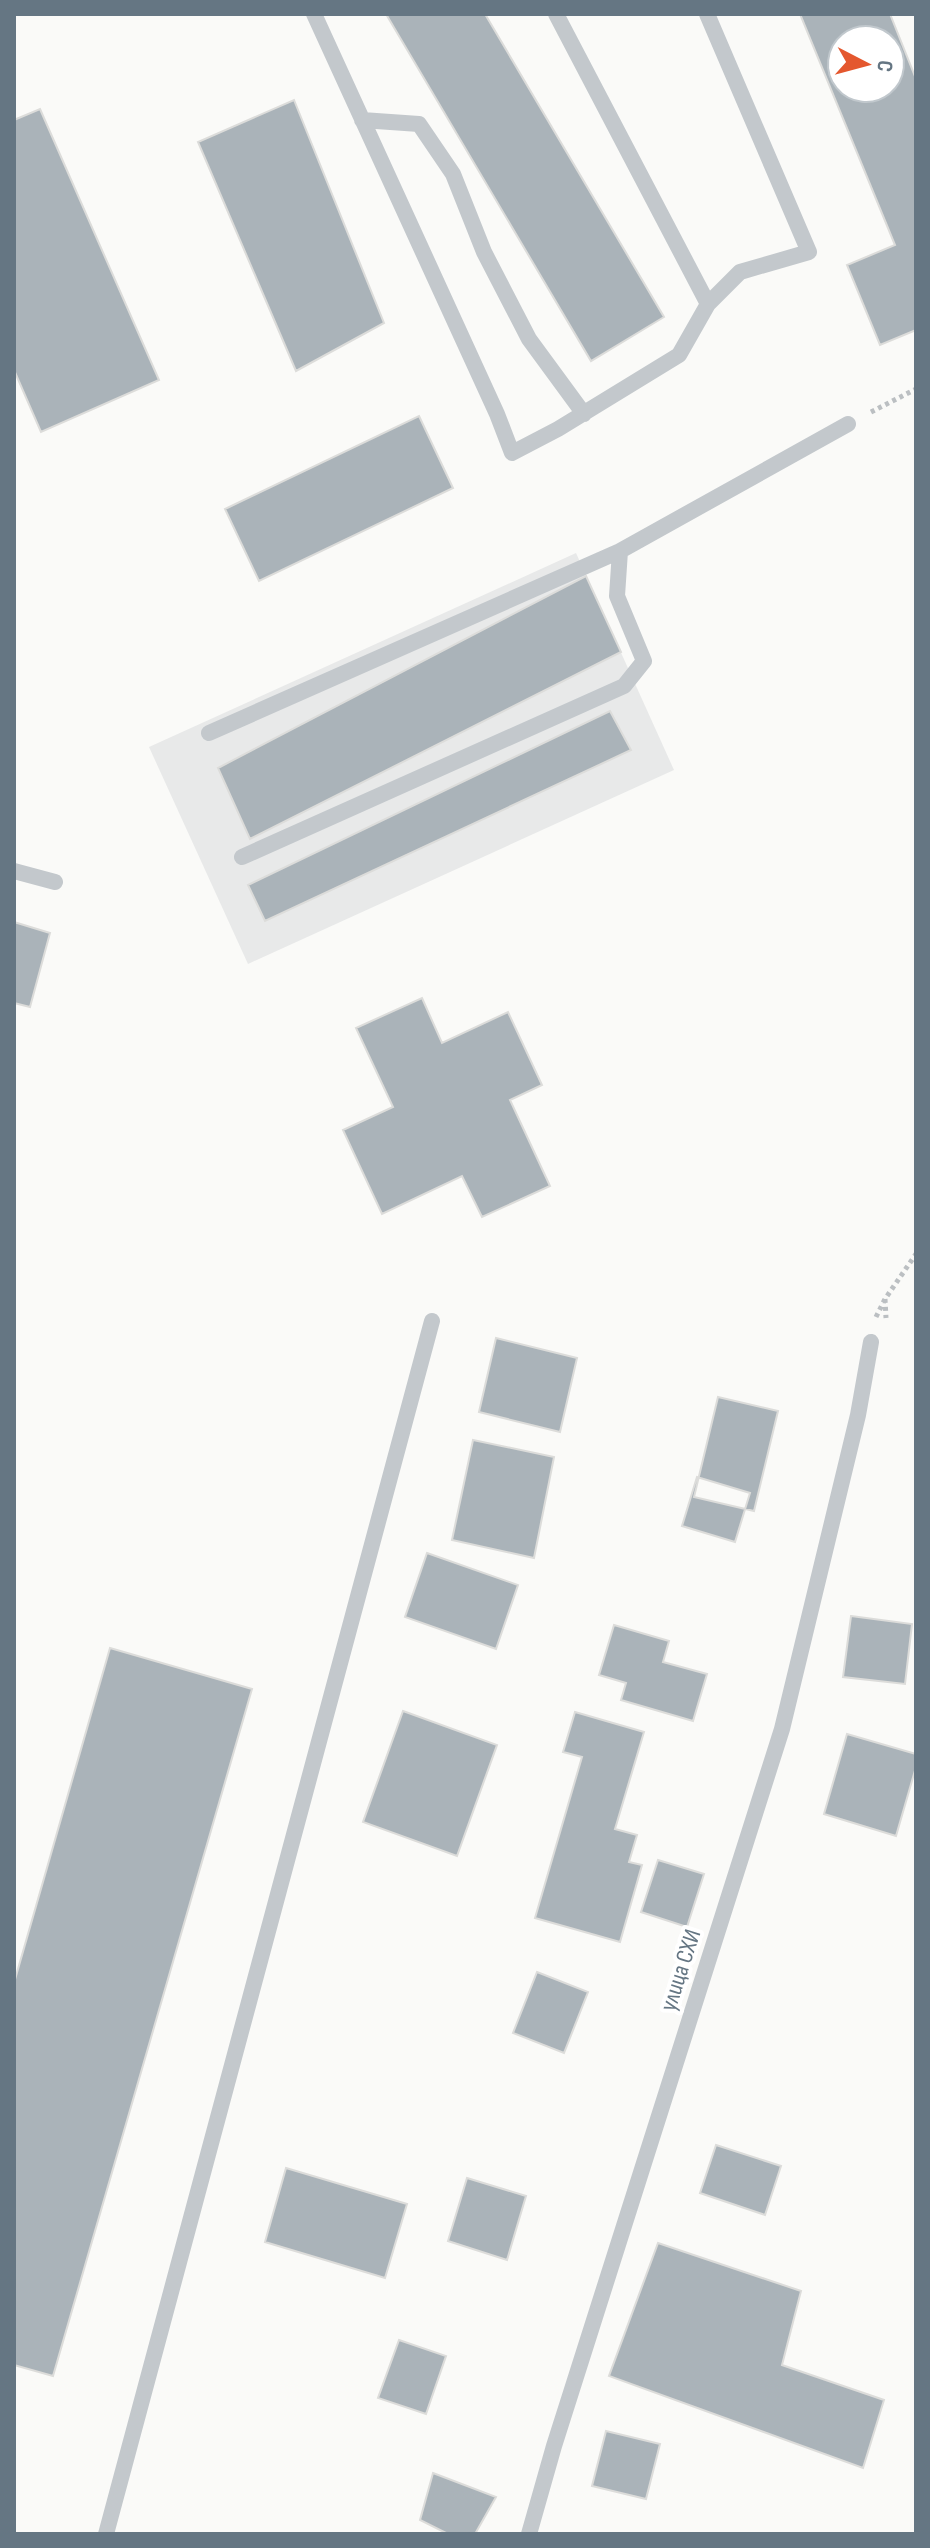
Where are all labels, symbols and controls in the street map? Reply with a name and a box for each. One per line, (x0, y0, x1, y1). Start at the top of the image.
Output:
north arrow (826, 24, 906, 104)
text: С (870, 59, 898, 73)
street label: улица СХИ (654, 1926, 707, 2015)

